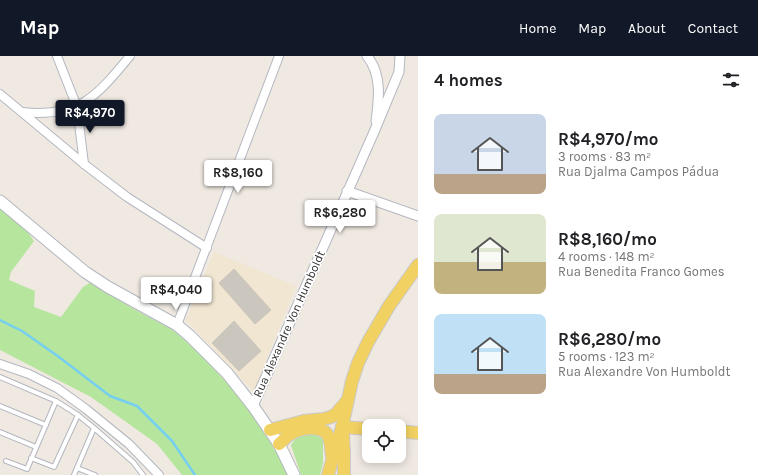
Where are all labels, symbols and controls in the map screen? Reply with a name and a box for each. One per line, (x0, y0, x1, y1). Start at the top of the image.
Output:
text: Map (20, 17, 59, 39)
text: Home (519, 20, 556, 37)
text: Map (578, 20, 606, 37)
text: About (628, 20, 666, 37)
text: Contact (688, 20, 738, 37)
icon: filters (720, 69, 742, 91)
text: 4 homes (434, 70, 503, 90)
pin: R$4,970 (53, 100, 127, 134)
text: R$4,970 (65, 105, 115, 120)
text: R$4,970/mo (558, 129, 658, 149)
icon: home (466, 130, 514, 178)
text: 3 rooms · 83 m² (558, 149, 651, 164)
pin: R$8,160 (201, 160, 275, 194)
text: Rua Djalma Campos Pádua (558, 164, 719, 179)
text: R$8,160 (213, 165, 263, 180)
pin: R$6,280 (303, 200, 377, 234)
text: R$6,280 (314, 205, 367, 220)
text: R$8,160/mo (558, 229, 657, 249)
icon: home (466, 230, 514, 278)
street label: Rua Alexandre Von Humboldt (250, 248, 328, 400)
text: 4 rooms · 148 m² (558, 249, 655, 264)
text: Rua Benedita Franco Gomes (558, 264, 725, 279)
pin: R$4,040 (139, 277, 213, 311)
text: R$4,040 (150, 282, 202, 297)
text: R$6,280/mo (558, 329, 661, 349)
icon: home (466, 330, 514, 378)
text: 5 rooms · 123 m² (558, 349, 655, 364)
text: Rua Alexandre Von Humboldt (558, 364, 730, 379)
map controls (362, 419, 406, 463)
button: locate (362, 419, 406, 463)

